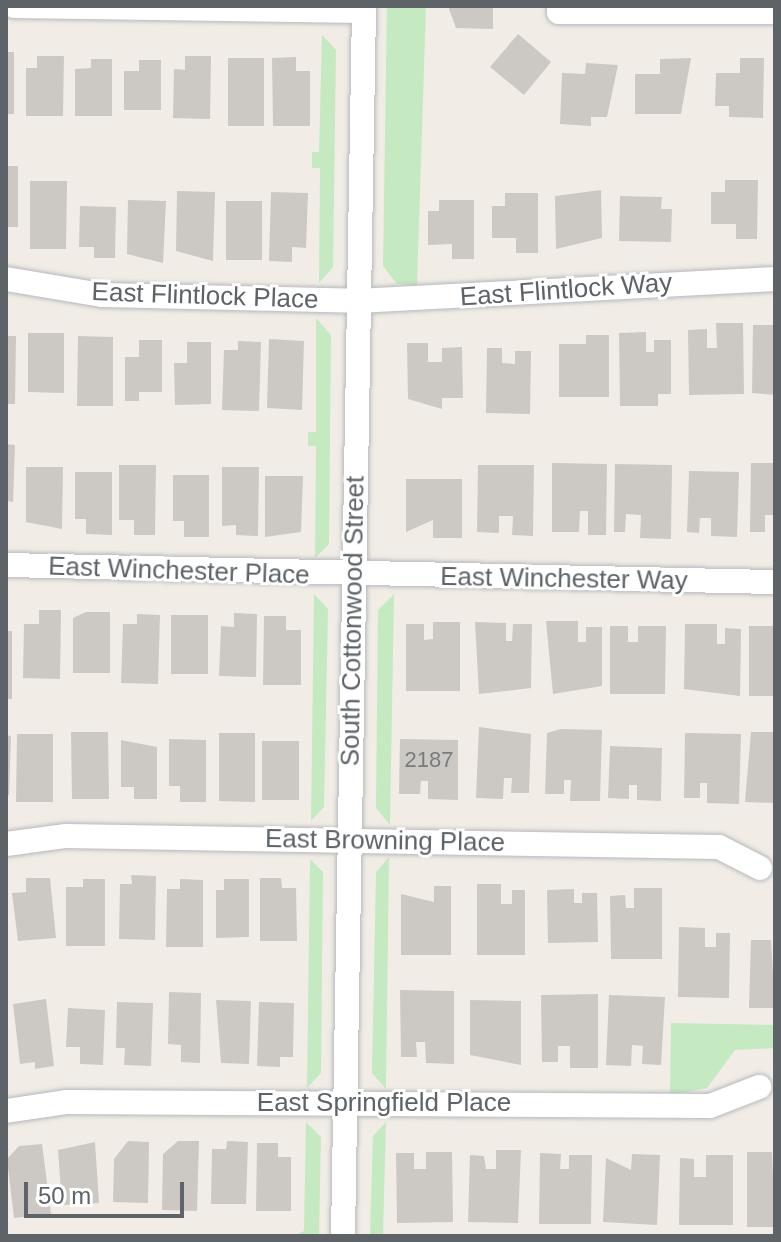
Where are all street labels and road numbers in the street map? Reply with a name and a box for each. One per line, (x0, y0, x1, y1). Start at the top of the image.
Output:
street label: East Flintlock Way (459, 267, 673, 313)
street label: East Flintlock Place (91, 276, 319, 316)
street label: South Cottonwood Street (335, 475, 371, 767)
street label: East Winchester Place (48, 551, 310, 591)
street label: East Winchester Way (440, 561, 688, 597)
street label: East Browning Place (265, 823, 505, 859)
street label: East Springfield Place (257, 1087, 511, 1119)

